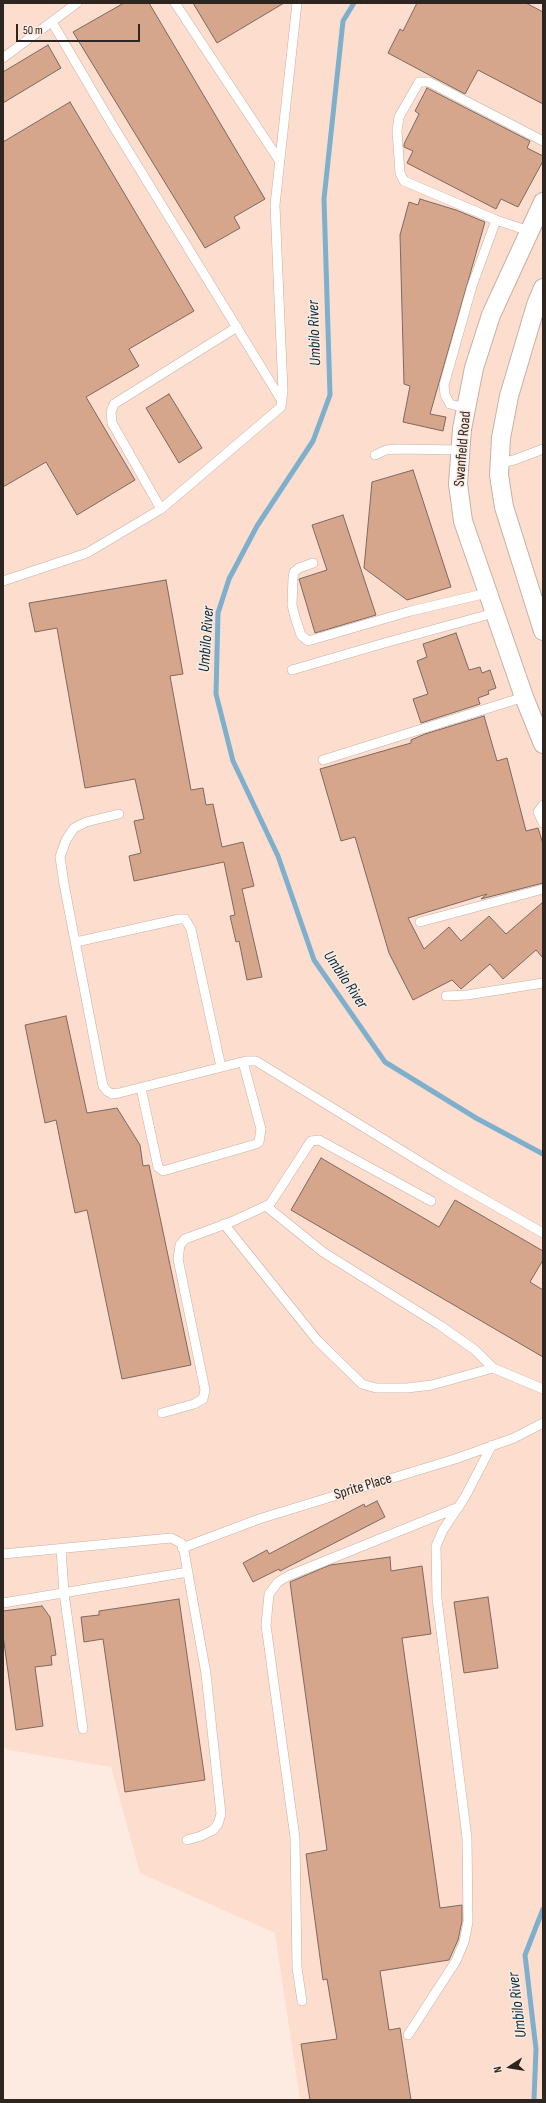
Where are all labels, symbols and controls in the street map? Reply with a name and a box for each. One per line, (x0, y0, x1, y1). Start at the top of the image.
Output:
scale bar (18, 16, 142, 42)
text: 50 m (23, 23, 43, 38)
water label: Umbilo River (304, 300, 326, 366)
street label: Swanfield Road (451, 410, 475, 488)
water label: Umbilo River (195, 605, 219, 673)
water label: Umbilo River (319, 947, 371, 1013)
street label: Sprite Place (332, 1470, 394, 1504)
water label: Umbilo River (504, 1971, 532, 2039)
north arrow (490, 2047, 530, 2087)
text: N (491, 2065, 505, 2074)

